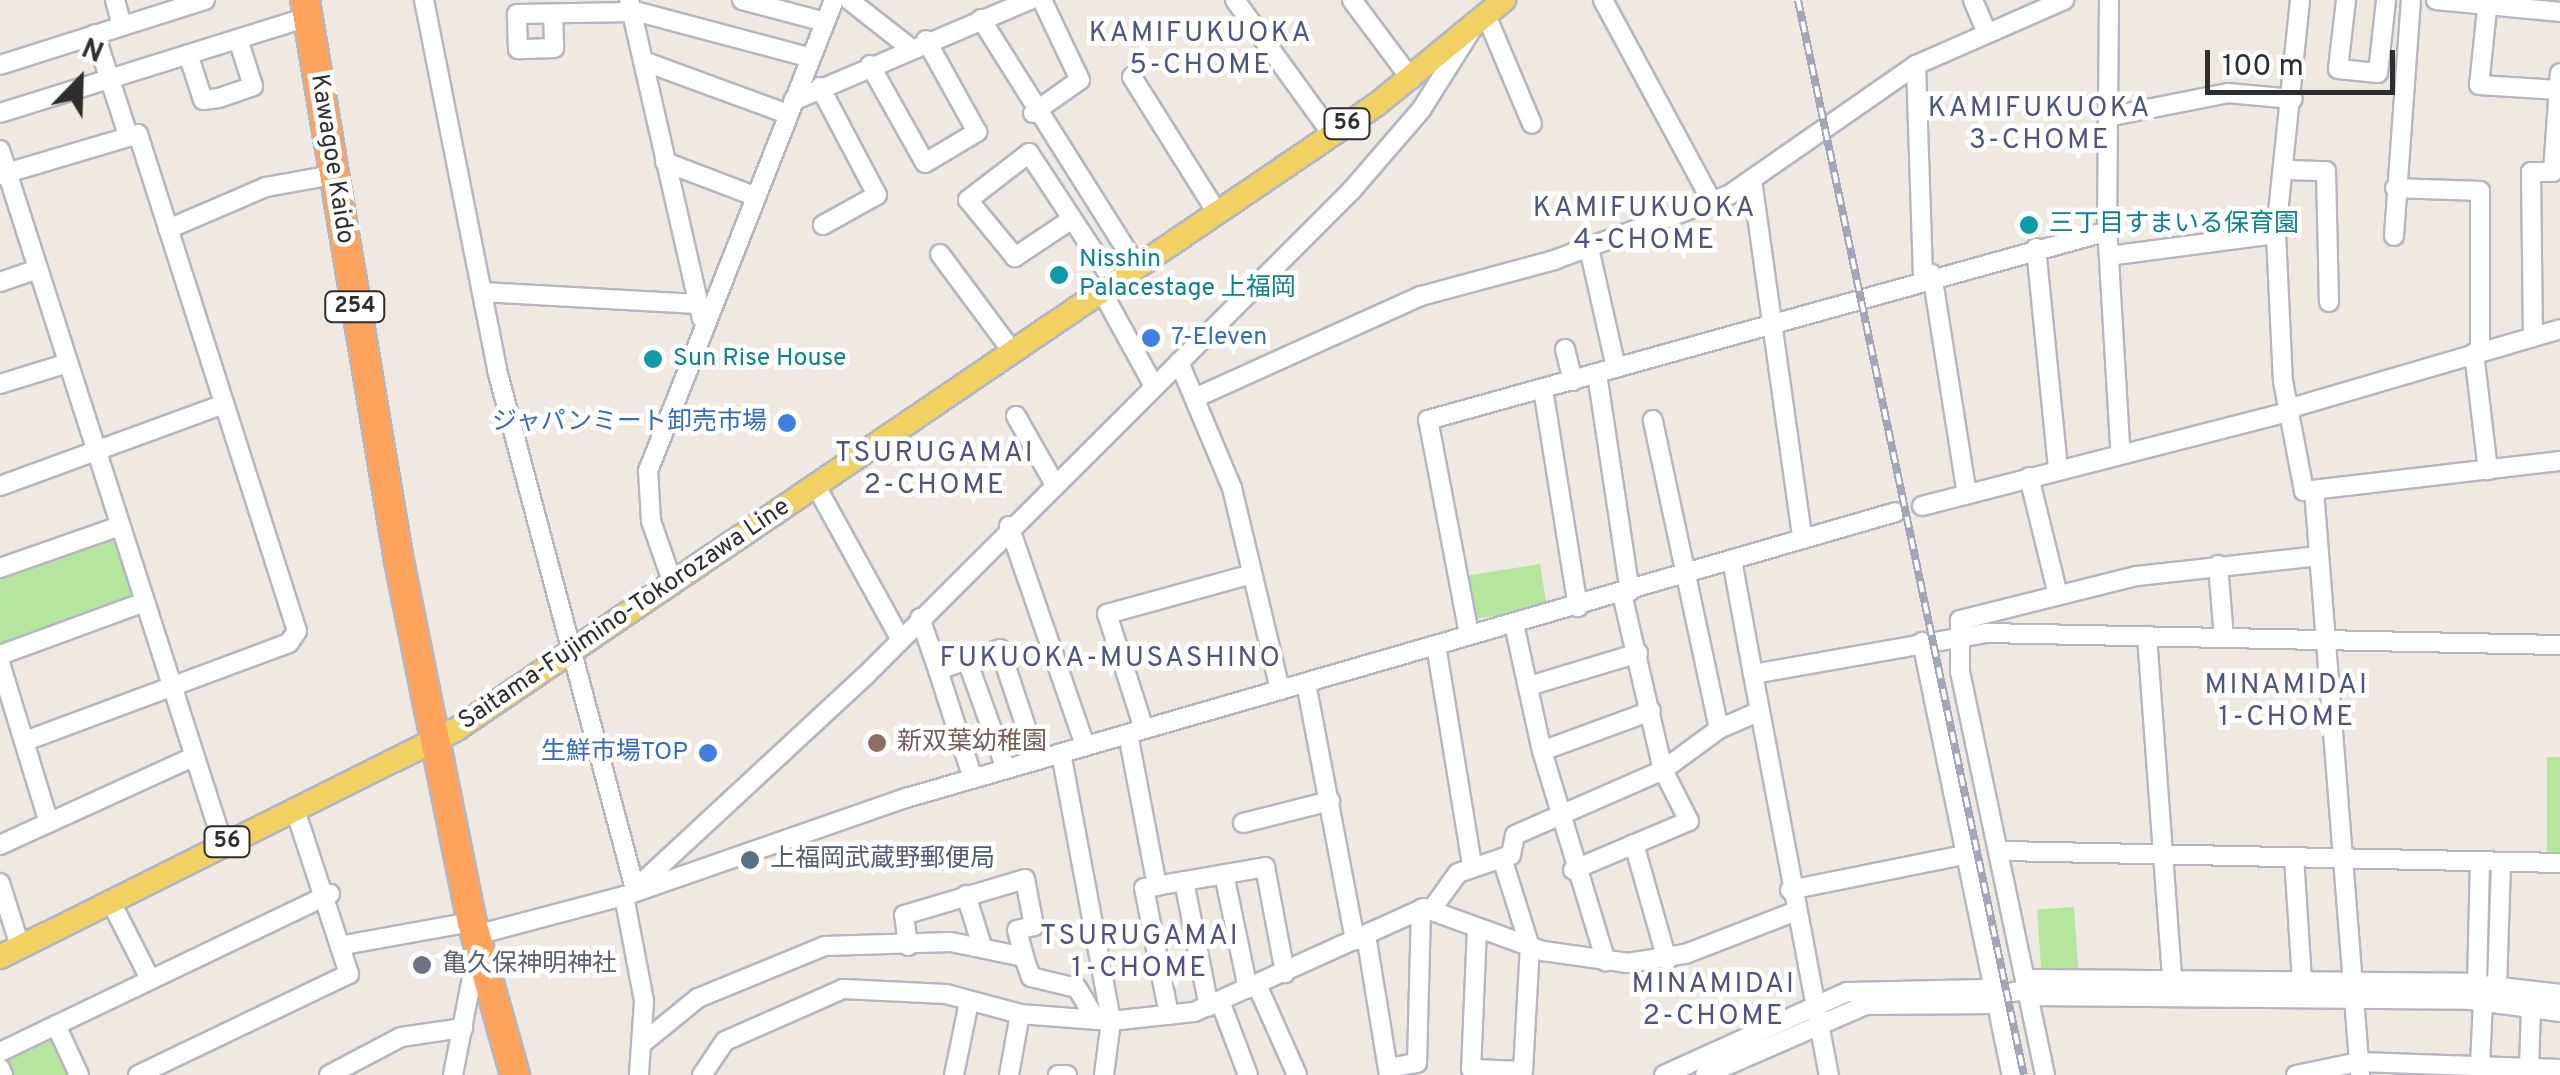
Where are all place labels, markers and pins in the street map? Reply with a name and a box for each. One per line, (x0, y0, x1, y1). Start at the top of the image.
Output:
place label: 三丁目すまいる保育園 (2049, 210, 2299, 240)
marker: 三丁目すまいる保育園 (2018, 214, 2040, 236)
place label: Nisshin Palacestage 上福岡 (1079, 246, 1296, 305)
marker: Nisshin Palacestage 上福岡 (1048, 264, 1070, 286)
place label: 7-Eleven (1171, 323, 1267, 353)
marker: 7-Eleven (1140, 327, 1162, 349)
place label: Sun Rise House (673, 344, 846, 374)
marker: Sun Rise House (642, 348, 664, 370)
place label: ジャパンミート卸売市場 (492, 408, 767, 438)
marker: ジャパンミート卸売市場 (776, 412, 798, 434)
place label: 新双葉幼稚園 (897, 728, 1047, 758)
marker: 新双葉幼稚園 (866, 732, 888, 754)
place label: 生鮮市場TOP (541, 738, 688, 768)
marker: 生鮮市場TOP (697, 742, 719, 764)
place label: 上福岡武蔵野郵便局 (770, 845, 995, 875)
marker: 上福岡武蔵野郵便局 (739, 849, 761, 871)
place label: 亀久保神明神社 (442, 950, 617, 980)
marker: 亀久保神明神社 (411, 954, 433, 976)

